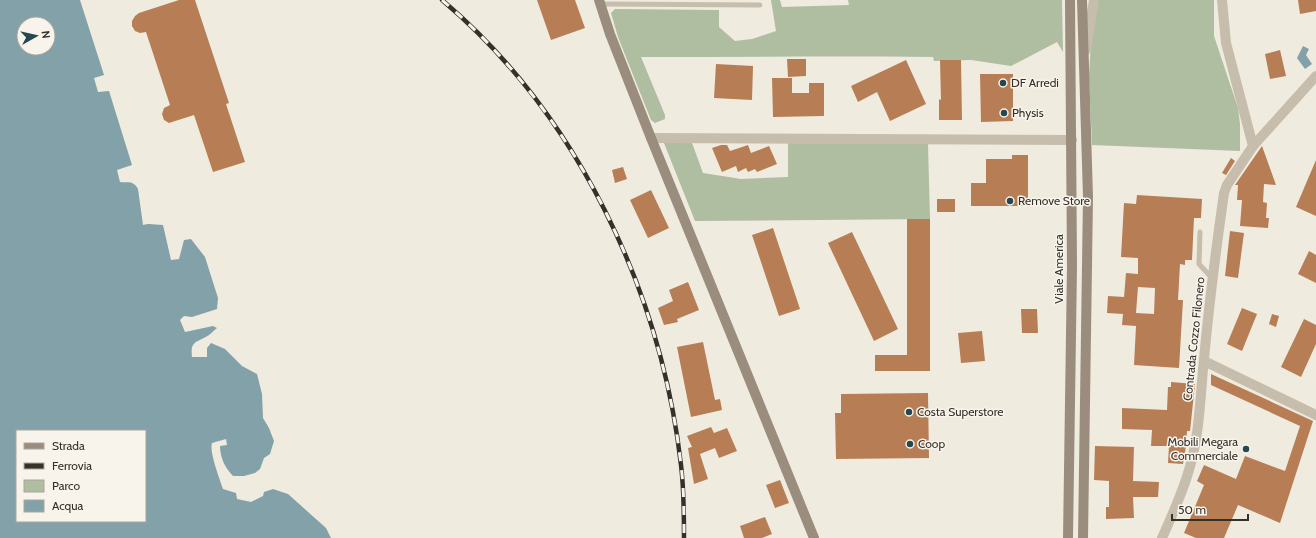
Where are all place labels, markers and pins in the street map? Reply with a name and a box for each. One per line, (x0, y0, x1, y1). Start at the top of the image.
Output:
place label: DF Arredi (1011, 75, 1059, 90)
marker: DF Arredi (998, 78, 1008, 88)
place label: Physis (1012, 105, 1044, 120)
marker: Physis (999, 108, 1009, 118)
place label: Remove Store (1018, 193, 1090, 208)
marker: Remove Store (1005, 196, 1015, 206)
place label: Costa Superstore (917, 404, 1004, 419)
marker: Costa Superstore (904, 407, 914, 417)
place label: Mobili Megara Commerciale (1168, 434, 1238, 463)
place label: Coop (918, 436, 945, 451)
marker: Coop (905, 439, 915, 449)
marker: Mobili Megara Commerciale (1241, 444, 1251, 454)

